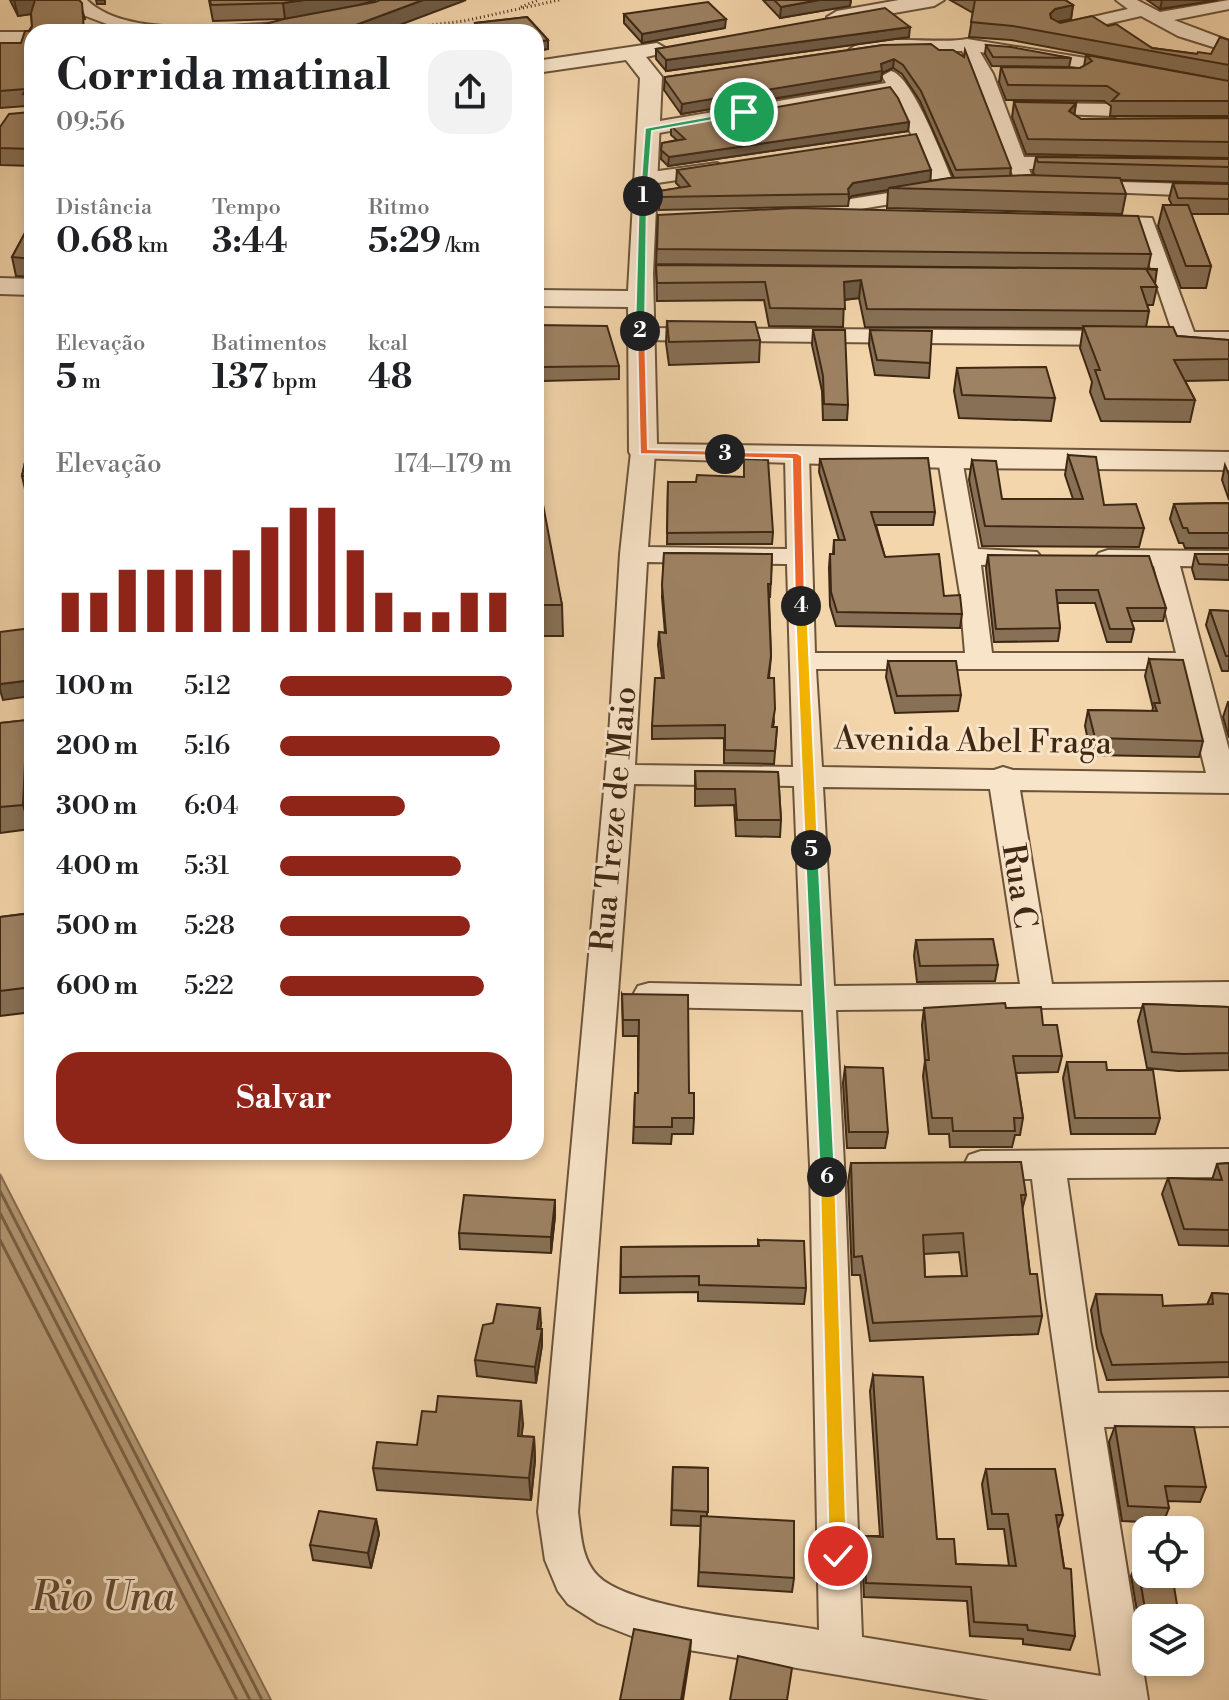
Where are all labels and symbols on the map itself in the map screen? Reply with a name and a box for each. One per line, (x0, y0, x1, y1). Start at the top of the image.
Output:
pin (710, 78, 778, 146)
pin: 1 (623, 176, 663, 216)
pin: 2 (620, 311, 660, 351)
pin: 3 (705, 434, 745, 474)
pin: 4 (781, 586, 821, 626)
street label: Rua Treze de Maio (582, 685, 646, 953)
street label: Avenida Abel Fraga (833, 719, 1113, 763)
pin: 5 (791, 830, 831, 870)
street label: Rua C (993, 841, 1045, 931)
pin: 6 (807, 1157, 847, 1197)
pin (804, 1522, 872, 1590)
water label: Rio Una (30, 1573, 175, 1623)

